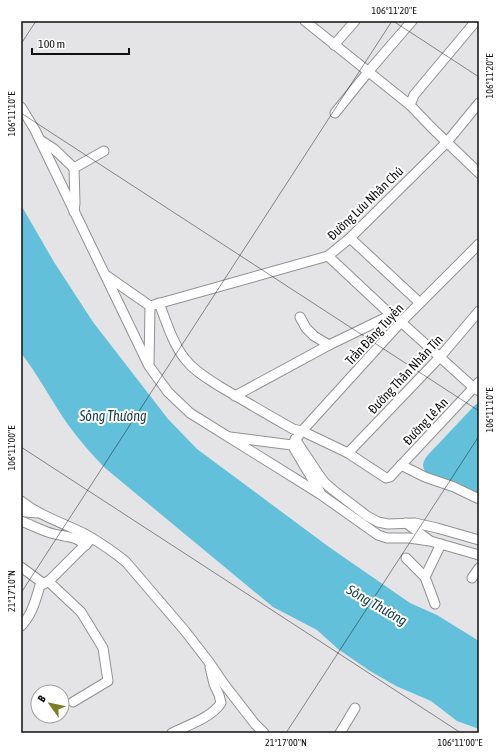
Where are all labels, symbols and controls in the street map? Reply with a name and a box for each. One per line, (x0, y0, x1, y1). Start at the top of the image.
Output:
text: 106°11'20"E (372, 5, 417, 16)
scale bar (32, 30, 129, 56)
text: 100 m (38, 37, 65, 51)
text: 106°11'20"E (484, 53, 495, 98)
text: 106°11'10"E (6, 91, 17, 136)
street label: Đường Lưu Nhân Chú (324, 163, 406, 243)
street label: Trần Đăng Tuyển (341, 300, 407, 368)
street label: Đường Thân Nhân Tín (365, 332, 446, 417)
text: 106°11'10"E (484, 387, 495, 432)
street label: Đường Lê An (400, 395, 451, 448)
water label: Sông Thương (78, 408, 147, 424)
text: 106°11'00"E (6, 425, 17, 470)
text: 21°17'10"N (6, 570, 17, 612)
water label: Sông Thương (343, 581, 410, 629)
north arrow (30, 684, 70, 724)
text: B (35, 692, 48, 704)
text: 21°17'00"N (265, 737, 307, 748)
text: 106°11'00"E (438, 737, 483, 748)

